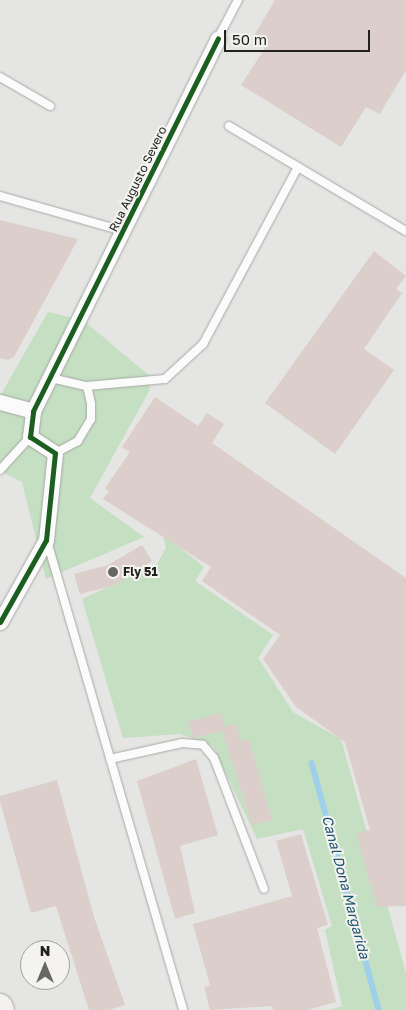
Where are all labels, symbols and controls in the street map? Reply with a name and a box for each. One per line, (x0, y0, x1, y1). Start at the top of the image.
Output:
scale bar (226, 20, 372, 52)
text: 50 m (232, 30, 267, 48)
street label: Rua Augusto Severo (106, 124, 170, 234)
place label: Fly 51 (123, 565, 158, 579)
marker: Fly 51 (107, 566, 119, 578)
water label: Canal Dona Margarida (319, 814, 373, 960)
north arrow (20, 940, 70, 990)
text: N (40, 942, 50, 959)

